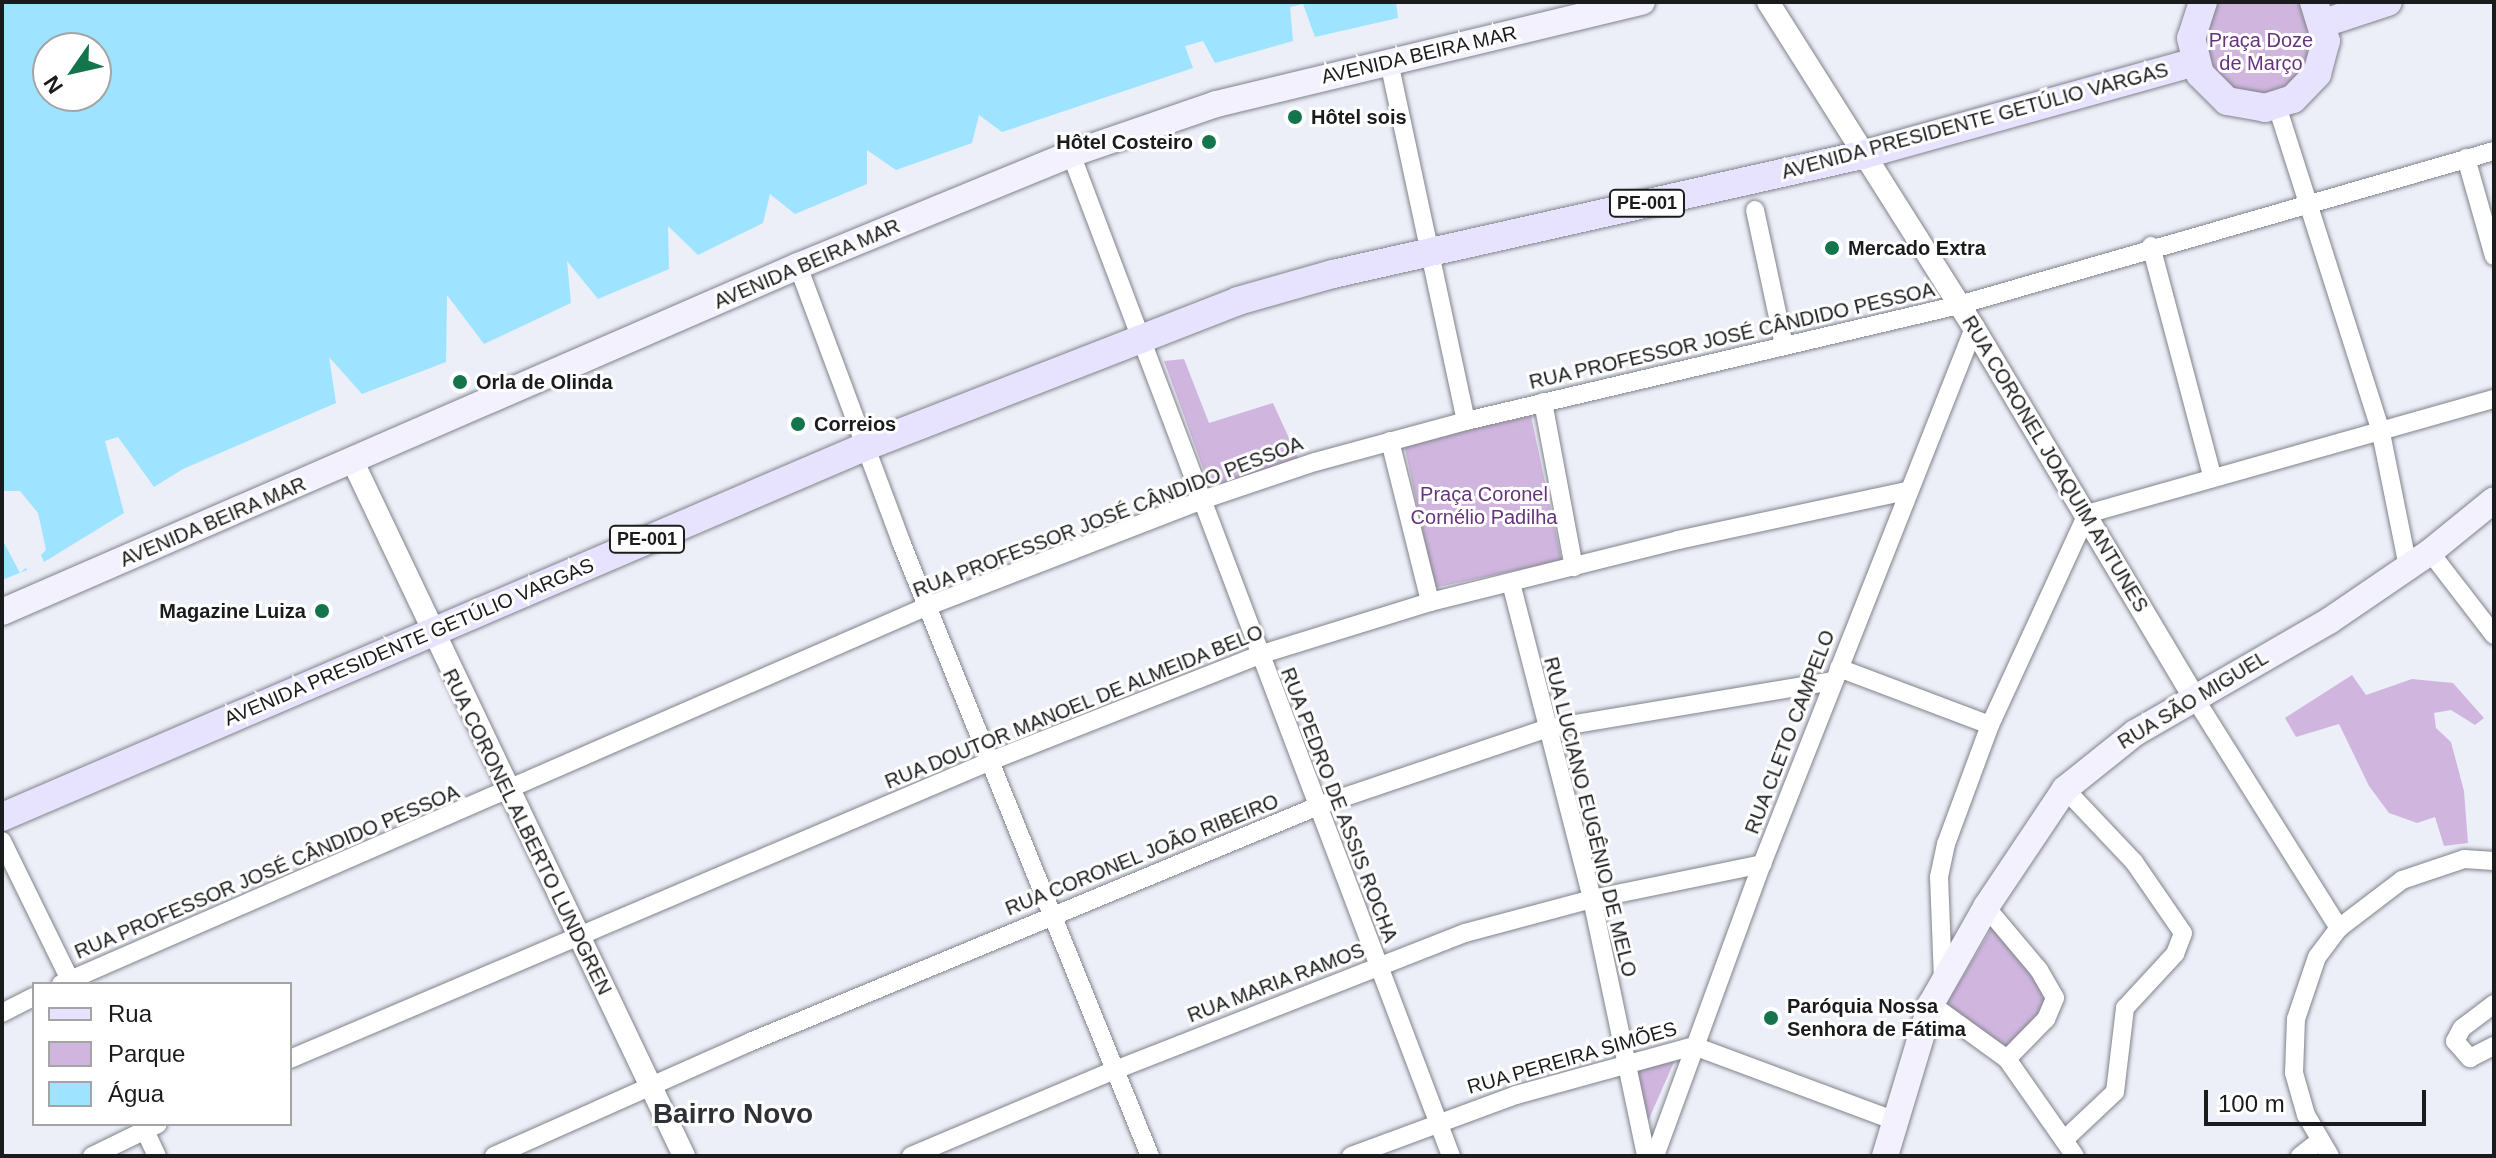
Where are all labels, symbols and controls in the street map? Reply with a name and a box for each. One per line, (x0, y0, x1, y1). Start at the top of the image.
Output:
street label: AVENIDA BEIRA MAR (1318, 21, 1520, 89)
park label: Praça Doze de Março (2209, 29, 2313, 76)
north arrow (32, 32, 112, 112)
street label: AVENIDA PRESIDENTE GETÚLIO VARGAS (1778, 58, 2172, 184)
text: N (39, 71, 68, 98)
place label: Hôtel sois (1311, 105, 1407, 129)
marker: Hôtel sois (1286, 108, 1304, 126)
place label: Hôtel Costeiro (1056, 130, 1193, 154)
marker: Hôtel Costeiro (1200, 133, 1218, 151)
road number: PE-001 (1607, 189, 1687, 217)
street label: AVENIDA BEIRA MAR (709, 214, 905, 314)
place label: Mercado Extra (1848, 236, 1986, 260)
marker: Mercado Extra (1823, 239, 1841, 257)
street label: RUA PROFESSOR JOSÉ CÂNDIDO PESSOA (1526, 277, 1938, 395)
street label: RUA CORONEL JOAQUIM ANTUNES (1956, 310, 2154, 618)
place label: Orla de Olinda (476, 370, 613, 394)
marker: Orla de Olinda (451, 373, 469, 391)
place label: Correios (814, 412, 896, 436)
marker: Correios (789, 415, 807, 433)
street label: RUA PROFESSOR JOSÉ CÂNDIDO PESSOA (909, 431, 1307, 603)
street label: AVENIDA BEIRA MAR (115, 472, 311, 572)
park label: Praça Coronel Cornélio Padilha (1411, 482, 1557, 529)
road number: PE-001 (607, 525, 687, 553)
street label: AVENIDA PRESIDENTE GETÚLIO VARGAS (220, 553, 598, 731)
place label: Magazine Luiza (159, 599, 306, 623)
marker: Magazine Luiza (313, 602, 331, 620)
street label: RUA DOUTOR MANOEL DE ALMEIDA BELO (880, 619, 1268, 795)
street label: RUA CLETO CAMPELO (1740, 626, 1840, 838)
street label: RUA SÃO MIGUEL (2113, 645, 2273, 755)
street label: RUA LUCIANO EUGÊNIO DE MELO (1538, 654, 1642, 980)
street label: RUA PEDRO DE ASSIS ROCHA (1275, 663, 1403, 947)
street label: RUA CORONEL ALBERTO LUNDGREN (437, 664, 617, 1000)
street label: RUA PROFESSOR JOSÉ CÂNDIDO PESSOA (71, 780, 463, 964)
street label: RUA CORONEL JOÃO RIBEIRO (1001, 789, 1283, 921)
street label: RUA MARIA RAMOS (1183, 938, 1369, 1028)
legend (32, 982, 292, 1126)
place label: Paróquia Nossa Senhora de Fátima (1787, 994, 1966, 1041)
text: Rua (108, 1000, 152, 1027)
marker: Paróquia Nossa Senhora de Fátima (1762, 1009, 1780, 1027)
street label: RUA PEREIRA SIMÕES (1463, 1016, 1681, 1100)
text: Parque (108, 1040, 185, 1067)
scale bar (2208, 1074, 2430, 1124)
text: Água (108, 1080, 164, 1107)
text: 100 m (2218, 1090, 2285, 1117)
district label: Bairro Novo (653, 1097, 813, 1131)

